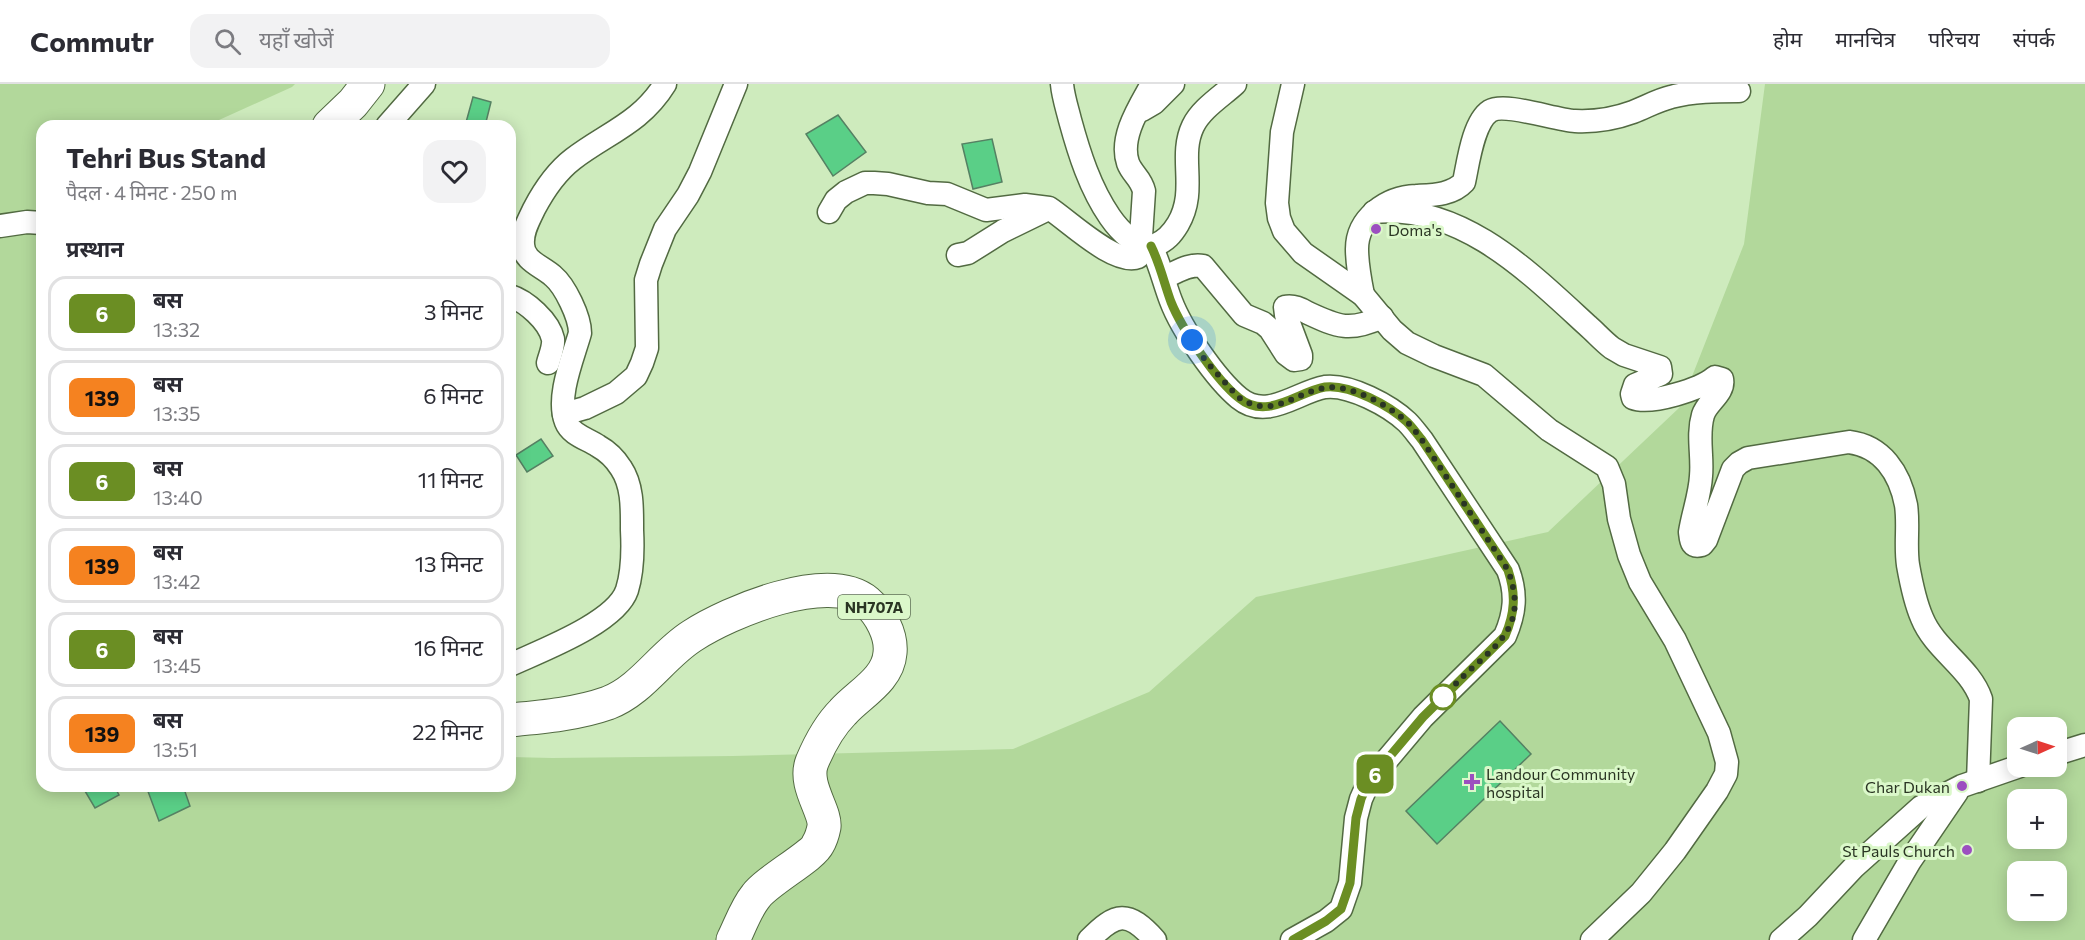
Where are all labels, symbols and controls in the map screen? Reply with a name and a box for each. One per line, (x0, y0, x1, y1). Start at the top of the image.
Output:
search box (190, 14, 610, 68)
text: Commutr (30, 24, 154, 58)
icon: search (211, 25, 244, 58)
text: यहाँ खोजें (259, 26, 333, 53)
text: होम (1773, 26, 1802, 51)
text: मानचित्र (1835, 26, 1895, 51)
text: परिचय (1928, 26, 1980, 51)
text: संपर्क (2013, 26, 2055, 51)
text: Tehri Bus Stand (66, 140, 266, 174)
button: heart (423, 140, 486, 203)
text: पैदल · 4 मिनट · 250 m (66, 180, 237, 204)
place label: Doma's (1388, 220, 1442, 239)
marker: Doma's (1369, 222, 1383, 236)
text: प्रस्थान (66, 235, 124, 262)
text: बस (153, 286, 183, 313)
text: 3 मिनट (424, 298, 483, 325)
text: 6 (96, 301, 108, 326)
text: 13:32 (153, 317, 200, 341)
your location (1177, 325, 1207, 355)
text: बस (153, 370, 183, 397)
text: 6 मिनट (423, 382, 483, 409)
text: 139 (85, 385, 119, 410)
text: 13:35 (153, 401, 201, 425)
text: बस (153, 454, 183, 481)
text: 11 मिनट (418, 466, 483, 493)
text: 6 (96, 469, 108, 494)
text: 13:40 (153, 485, 203, 509)
text: बस (153, 538, 183, 565)
text: 13 मिनट (415, 550, 483, 577)
text: 139 (85, 553, 119, 578)
text: 13:42 (153, 569, 200, 593)
road number: NH707A (838, 595, 910, 619)
text: बस (153, 622, 183, 649)
text: 16 मिनट (414, 634, 483, 661)
text: 6 (96, 637, 108, 662)
text: 13:45 (153, 653, 201, 677)
unlabelled marker (1430, 684, 1456, 710)
text: बस (153, 706, 183, 733)
north arrow (2007, 717, 2067, 777)
map controls (2007, 717, 2067, 921)
text: 22 मिनट (412, 718, 483, 745)
text: 139 (85, 721, 119, 746)
text: 13:51 (153, 737, 198, 761)
line badge: 6 (1356, 754, 1394, 794)
text: 6 (1369, 762, 1381, 787)
place label: Landour Community hospital (1486, 764, 1635, 801)
marker: Landour Community hospital (1463, 773, 1481, 791)
place label: Char Dukan (1865, 777, 1950, 796)
marker: Char Dukan (1955, 779, 1969, 793)
button: + (2007, 789, 2067, 849)
place label: St Pauls Church (1842, 841, 1955, 860)
marker: St Pauls Church (1960, 843, 1974, 857)
button: − (2007, 861, 2067, 921)

